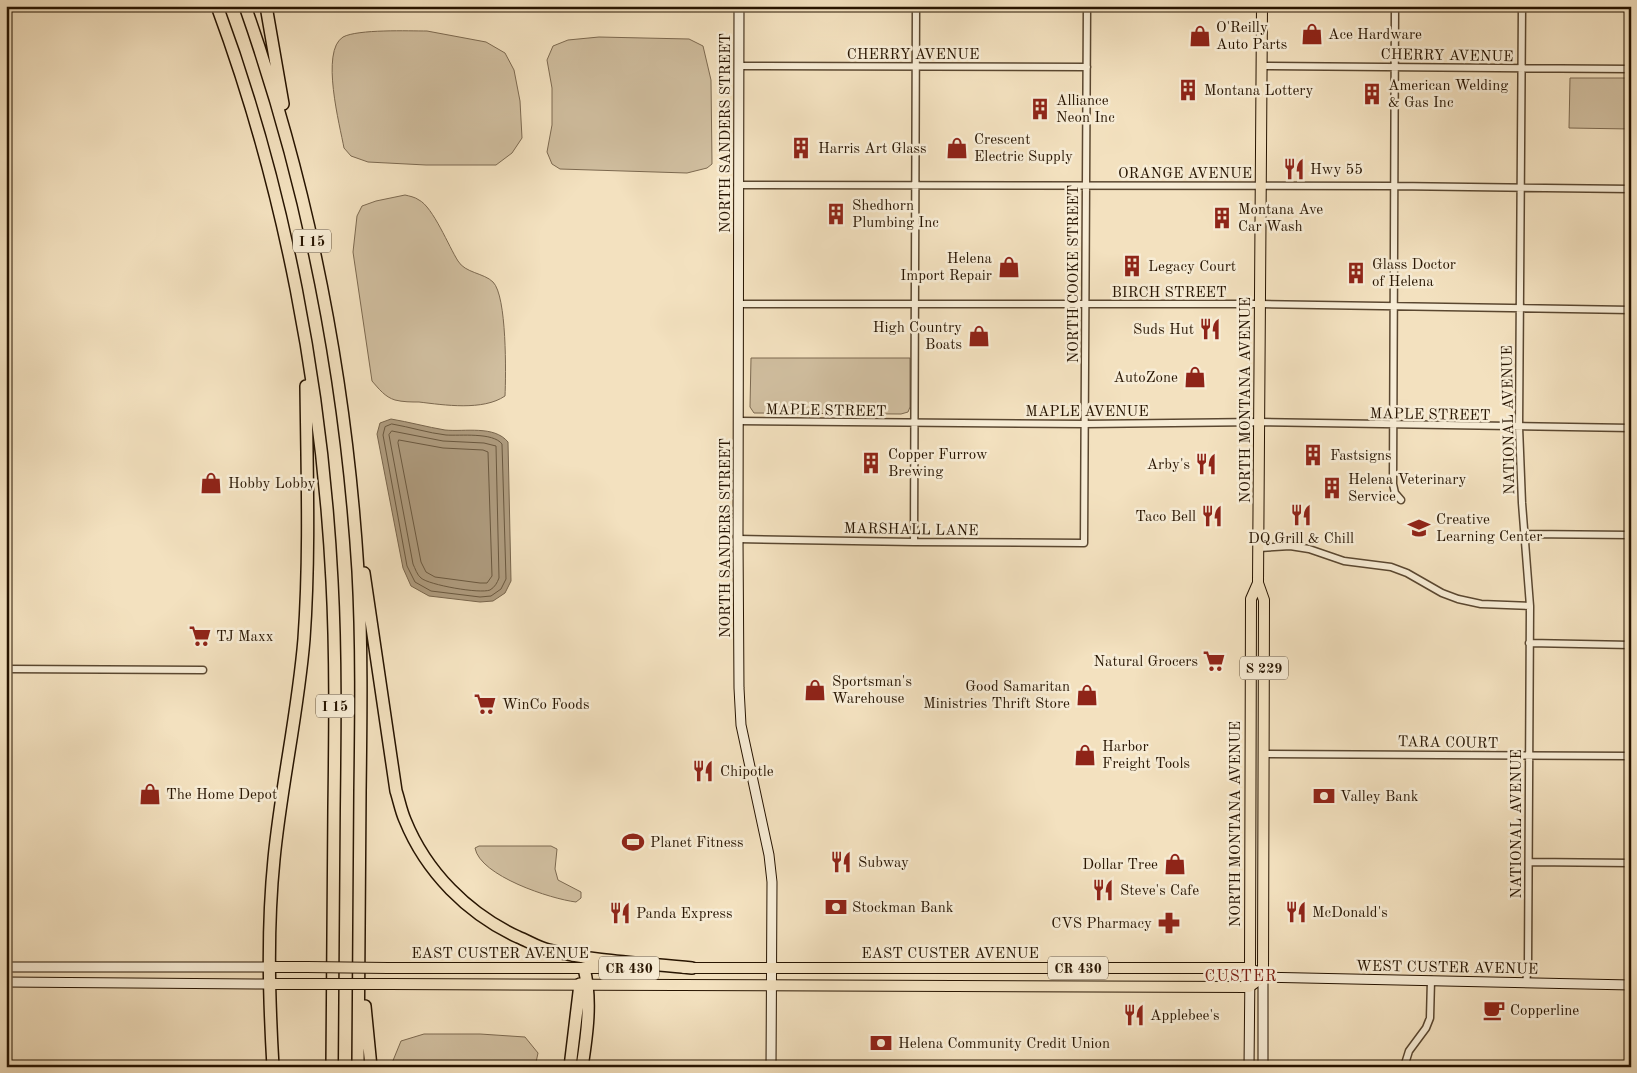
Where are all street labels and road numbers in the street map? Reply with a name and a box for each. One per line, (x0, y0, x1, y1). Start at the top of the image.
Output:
street label: NORTH SANDERS STREET (719, 33, 734, 233)
street label: CHERRY AVENUE (847, 48, 979, 63)
street label: CHERRY AVENUE (1381, 48, 1513, 65)
street label: ORANGE AVENUE (1118, 167, 1252, 182)
street label: NORTH COOKE STREET (1067, 185, 1082, 363)
road number: I 15 (293, 230, 331, 252)
street label: BIRCH STREET (1111, 286, 1227, 301)
street label: NORTH MONTANA AVENUE (1239, 297, 1254, 503)
street label: NATIONAL AVENUE (1501, 345, 1518, 495)
street label: MAPLE STREET (765, 403, 887, 420)
street label: MAPLE AVENUE (1025, 405, 1149, 420)
street label: MAPLE STREET (1369, 407, 1491, 424)
street label: NORTH SANDERS STREET (719, 438, 734, 638)
street label: MARSHALL LANE (843, 522, 979, 539)
road number: S 229 (1240, 656, 1288, 680)
road number: I 15 (316, 694, 354, 718)
street label: NORTH MONTANA AVENUE (1229, 721, 1244, 927)
street label: TARA COURT (1398, 735, 1498, 752)
street label: NATIONAL AVENUE (1510, 749, 1525, 899)
street label: EAST CUSTER AVENUE (411, 947, 589, 962)
street label: EAST CUSTER AVENUE (861, 947, 1039, 962)
road number: CR 430 (599, 956, 659, 980)
road number: CR 430 (1048, 956, 1108, 980)
street label: WEST CUSTER AVENUE (1356, 959, 1538, 978)

